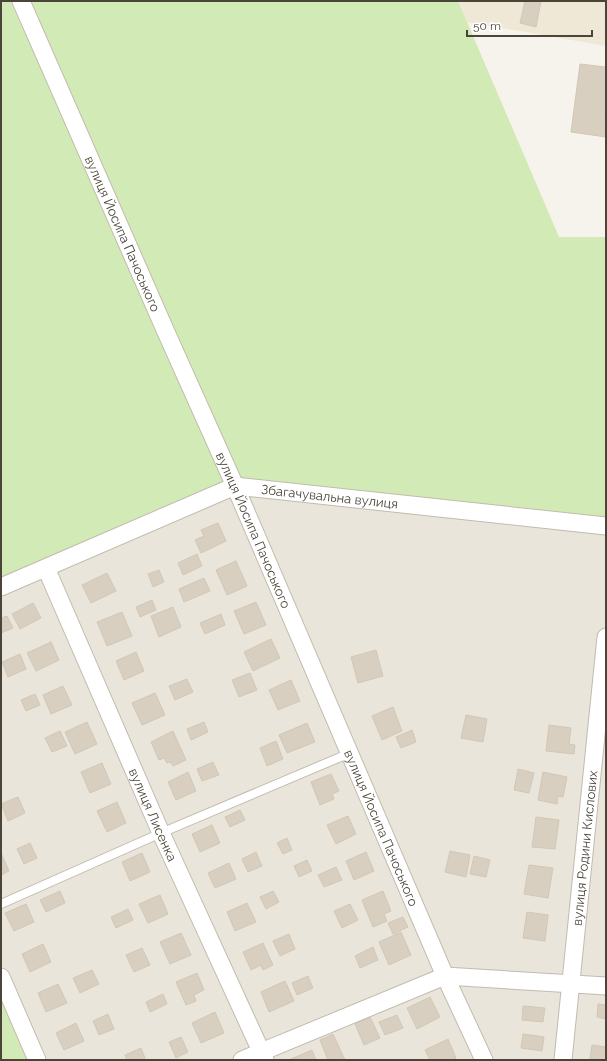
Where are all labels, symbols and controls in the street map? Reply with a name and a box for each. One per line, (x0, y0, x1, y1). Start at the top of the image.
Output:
scale bar (467, 12, 592, 38)
text: 50 m (473, 19, 501, 33)
street label: вулиця Йосипа Пачоського (82, 154, 163, 314)
street label: вулиця Йосипа Пачоського (213, 450, 294, 611)
street label: Збагачувальна вулиця (260, 482, 399, 512)
street label: вулиця Йосипа Пачоського (341, 748, 421, 909)
street label: вулиця Лисенка (126, 766, 180, 864)
street label: вулиця Родини Кислових (570, 769, 600, 927)

